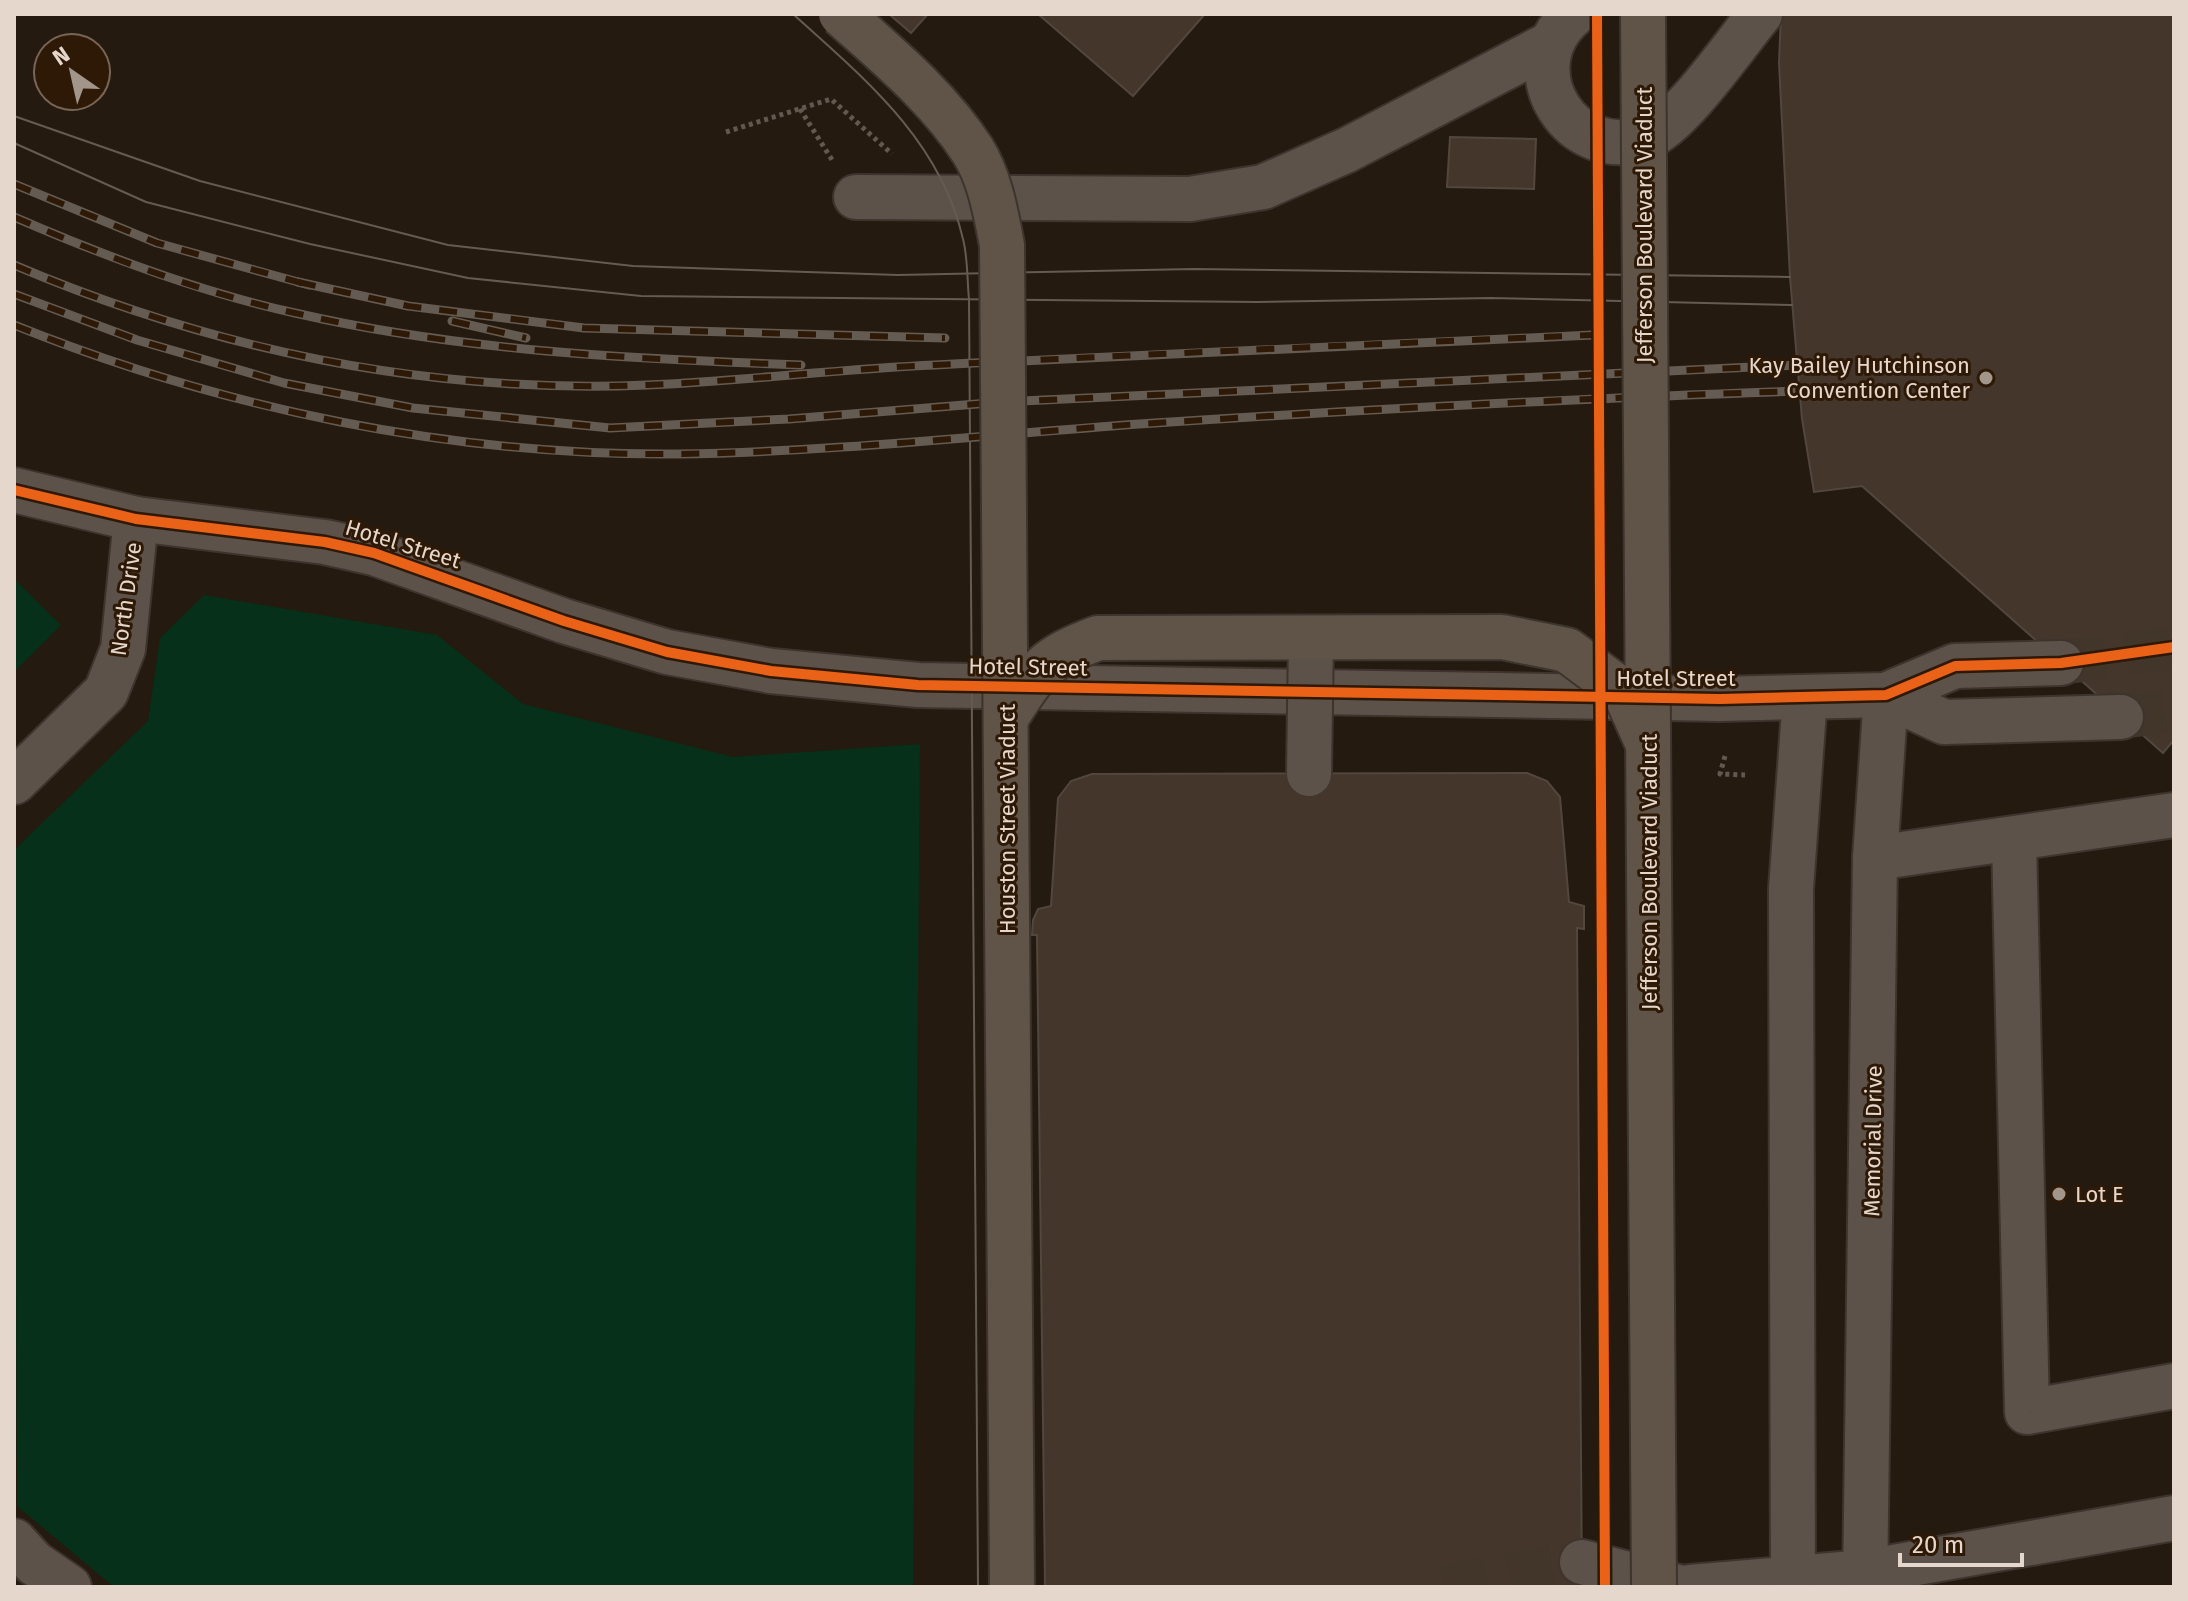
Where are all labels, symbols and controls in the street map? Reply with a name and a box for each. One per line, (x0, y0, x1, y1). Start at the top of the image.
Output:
north arrow (32, 32, 112, 112)
text: N (47, 41, 75, 71)
street label: Jefferson Boulevard Viaduct (1631, 87, 1658, 363)
place label: Kay Bailey Hutchinson Convention Center (1749, 352, 1970, 404)
marker: Kay Bailey Hutchinson Convention Center (1977, 369, 1995, 387)
street label: Hotel Street (342, 514, 464, 574)
street label: North Drive (105, 540, 147, 658)
street label: Hotel Street (968, 652, 1088, 682)
street label: Hotel Street (1616, 665, 1736, 692)
street label: Houston Street Viaduct (994, 704, 1021, 934)
street label: Jefferson Boulevard Viaduct (1636, 734, 1663, 1010)
street label: Memorial Drive (1858, 1065, 1888, 1217)
place label: Lot E (2075, 1181, 2124, 1208)
marker: Lot E (2050, 1185, 2068, 1203)
scale bar (1900, 1517, 2022, 1567)
text: 20 m (1912, 1531, 1964, 1559)

